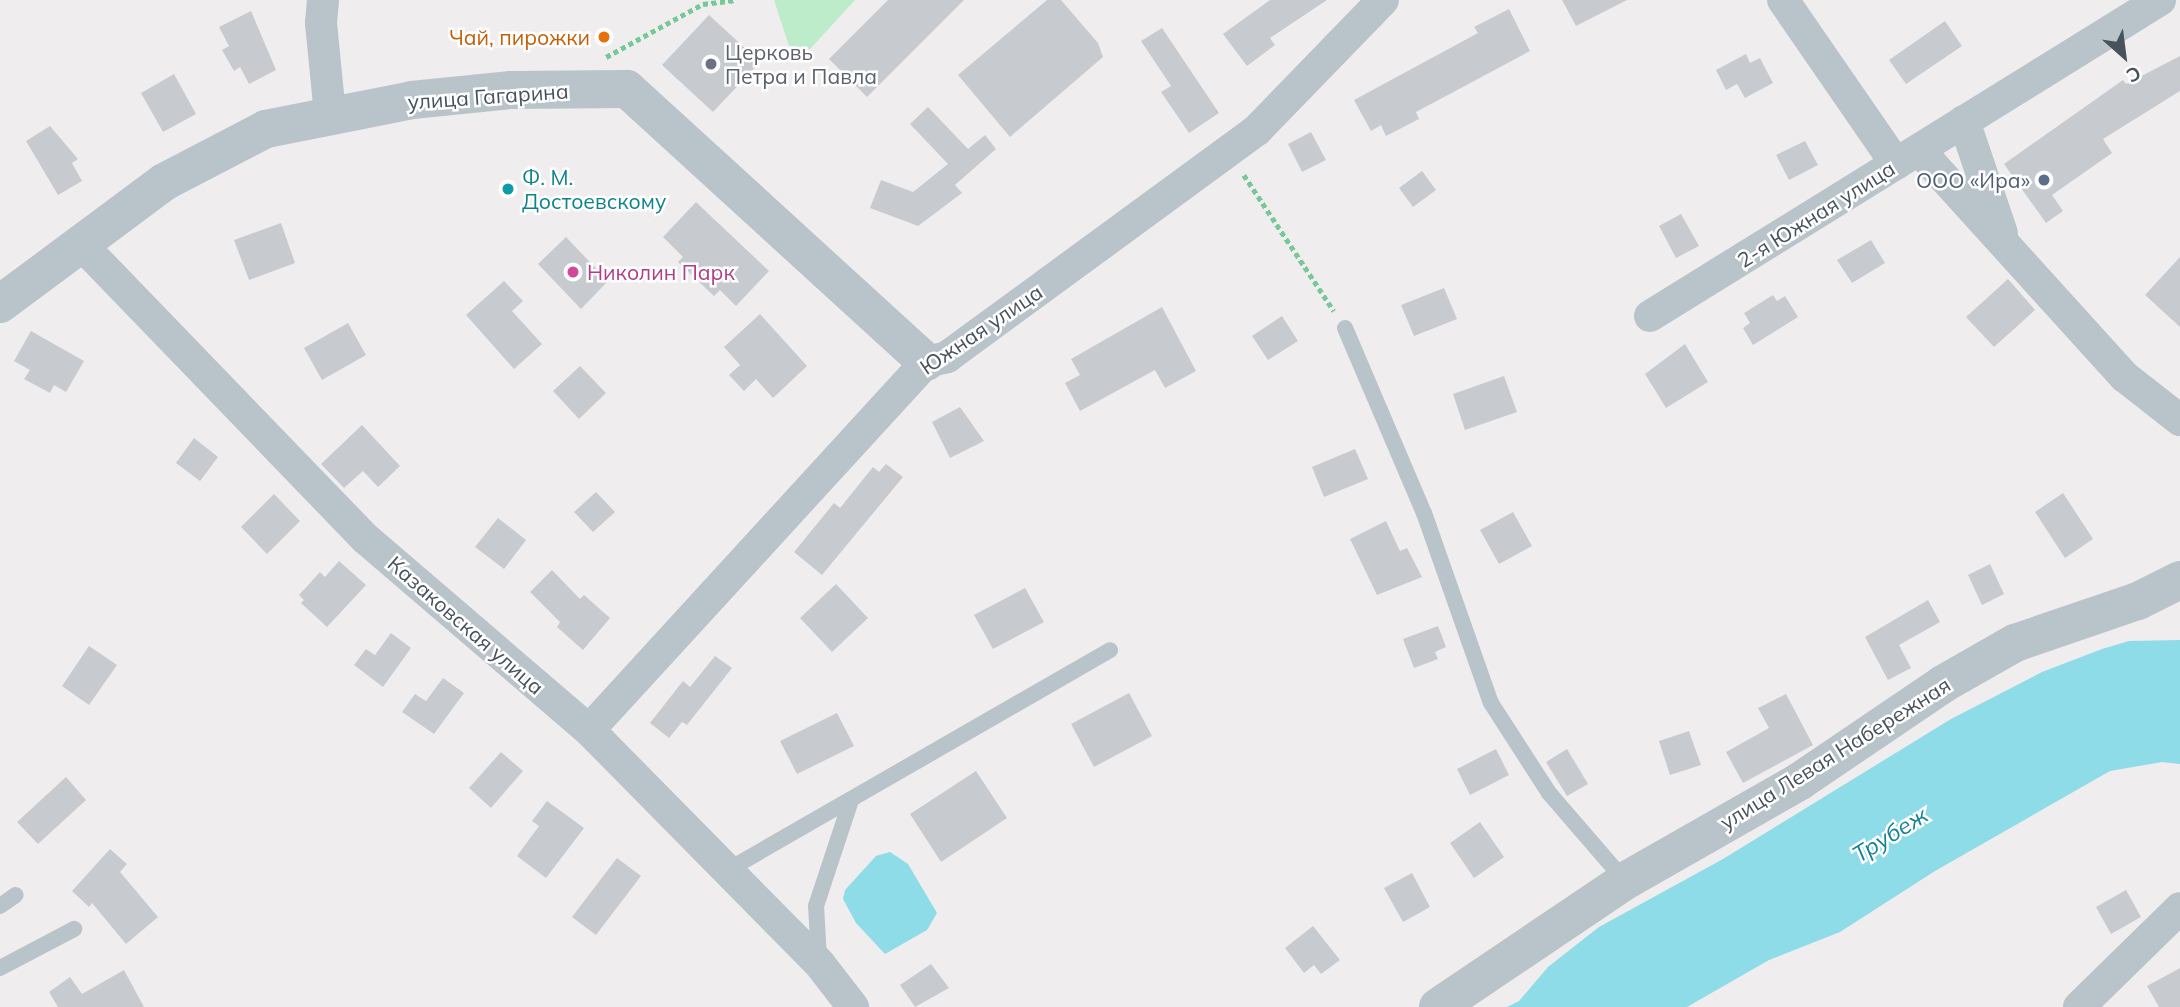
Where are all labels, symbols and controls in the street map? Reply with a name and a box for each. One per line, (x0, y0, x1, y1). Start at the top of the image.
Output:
north arrow (2089, 21, 2159, 91)
place label: Чай, пирожки (449, 24, 590, 50)
marker: Чай, пирожки (596, 29, 612, 45)
place label: Церковь Петра и Павла (725, 39, 877, 89)
marker: Церковь Петра и Павла (703, 56, 719, 72)
text: С (2122, 61, 2145, 88)
street label: улица Гагарина (407, 78, 569, 114)
street label: 2-я Южная улица (1733, 155, 1899, 273)
place label: Ф. М. Достоевскому (522, 164, 666, 214)
place label: ООО «Ира» (1916, 167, 2030, 193)
marker: ООО «Ира» (2036, 172, 2052, 188)
marker: Ф. М. Достоевскому (500, 181, 516, 197)
place label: Николин Парк (587, 259, 735, 285)
marker: Николин Парк (565, 264, 581, 280)
street label: Южная улица (915, 279, 1047, 379)
street label: Казаковская улица (383, 550, 549, 700)
street label: улица Левая Набережная (1715, 672, 1955, 834)
water label: Трубеж (1847, 801, 1933, 869)

